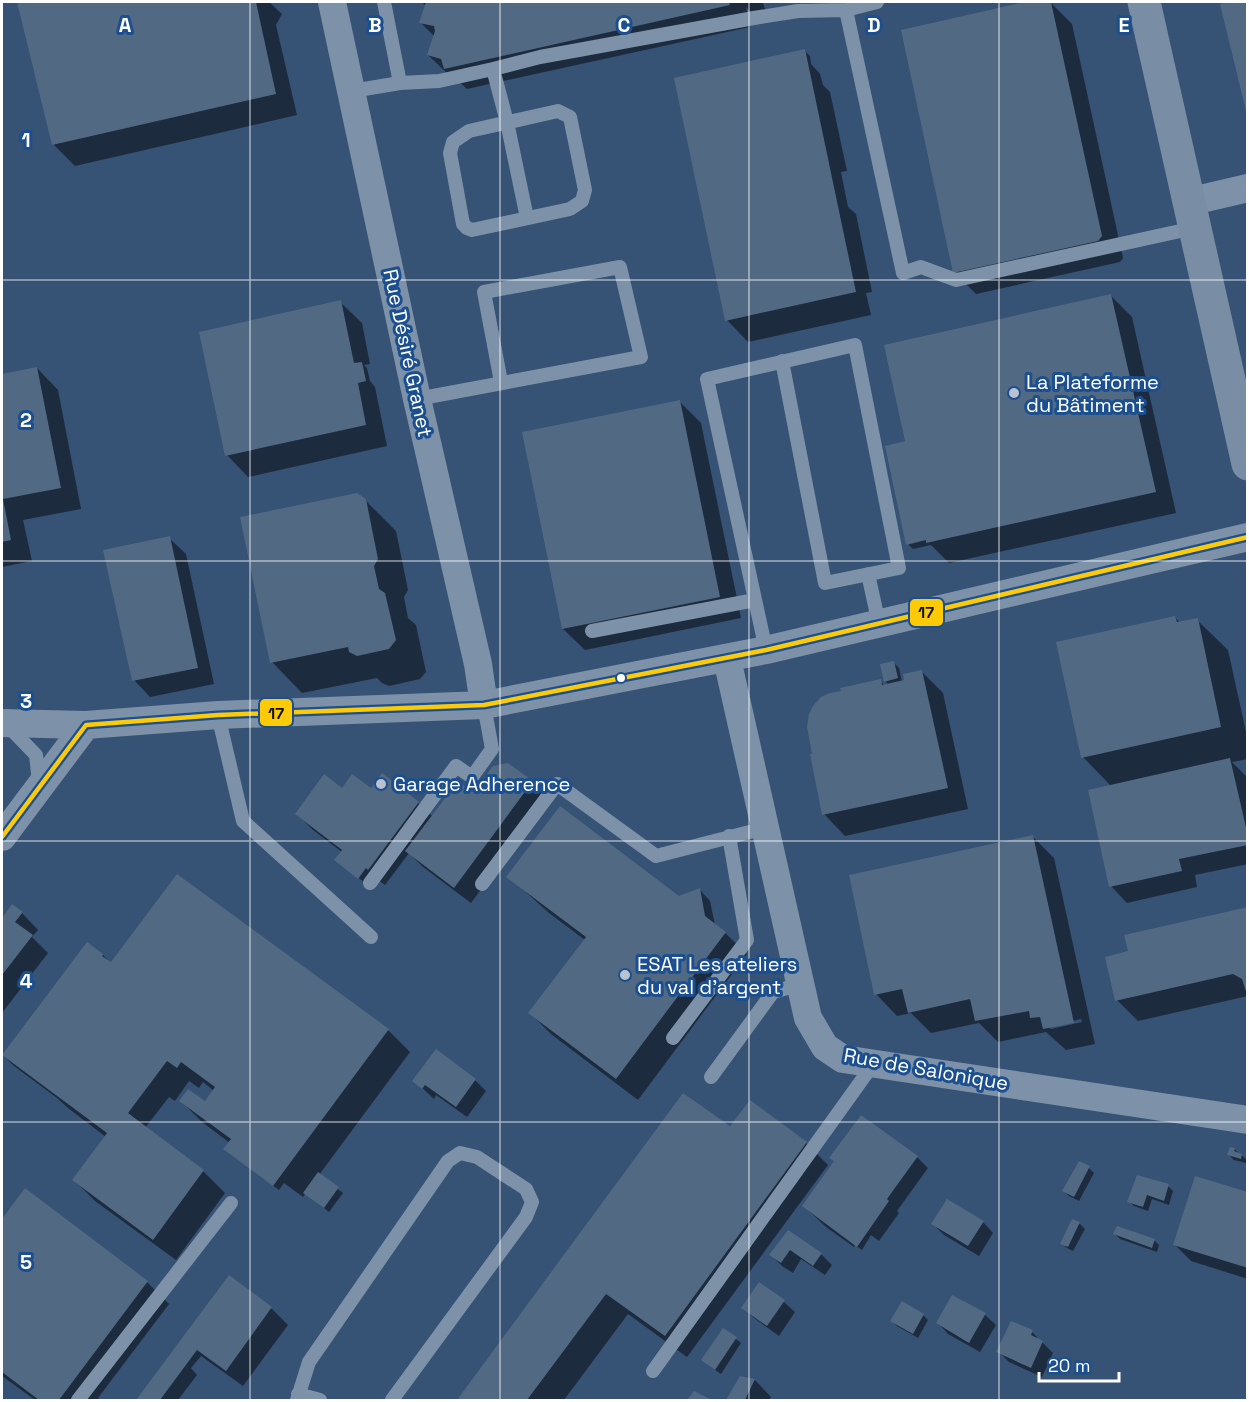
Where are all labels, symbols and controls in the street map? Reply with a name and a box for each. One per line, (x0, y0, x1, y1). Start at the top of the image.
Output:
text: A (119, 12, 132, 38)
text: B (368, 12, 382, 38)
text: C (618, 12, 631, 38)
text: D (867, 12, 881, 38)
text: E (1118, 12, 1130, 38)
text: 1 (21, 127, 31, 153)
street label: Rue Désiré Granet (377, 266, 439, 440)
place label: La Plateforme du Bâtiment (1026, 369, 1159, 418)
marker: La Plateforme du Bâtiment (1007, 386, 1021, 400)
text: 2 (20, 407, 32, 433)
line badge: 17 (909, 598, 944, 627)
text: 17 (918, 602, 934, 623)
unlabelled marker (615, 672, 627, 684)
text: 3 (20, 688, 32, 714)
line badge: 17 (259, 698, 293, 727)
text: 17 (268, 703, 284, 724)
place label: Garage Adherence (393, 771, 570, 797)
marker: Garage Adherence (374, 777, 388, 791)
place label: ESAT Les ateliers du val d'argent (637, 951, 797, 1000)
text: 4 (20, 968, 33, 994)
marker: ESAT Les ateliers du val d'argent (618, 968, 632, 982)
street label: Rue de Salonique (842, 1042, 1010, 1096)
text: 5 (20, 1249, 32, 1275)
scale bar (1039, 1345, 1118, 1383)
text: 20 m (1048, 1354, 1091, 1377)

